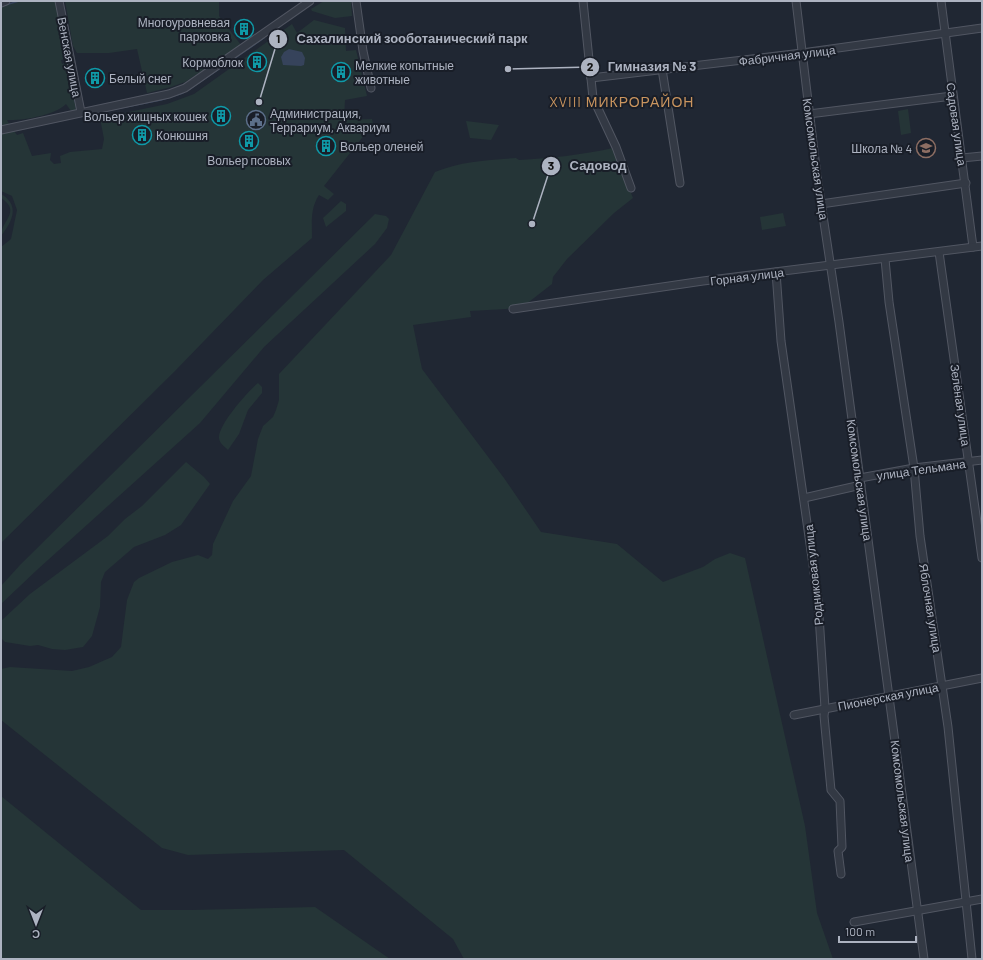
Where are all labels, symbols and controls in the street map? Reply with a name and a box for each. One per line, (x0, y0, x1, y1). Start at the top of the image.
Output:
place label: Многоуровневая парковка (138, 15, 230, 44)
street label: Венская улица (54, 16, 85, 99)
building icon: Многоуровневая парковка (233, 18, 255, 40)
callout: Сахалинский зооботанический парк (268, 26, 536, 51)
text: Сахалинский зооботанический парк (296, 30, 528, 46)
text: 1 (276, 31, 280, 45)
street label: Фабричная улица (738, 42, 837, 69)
building icon: Кормоблок (246, 51, 268, 73)
callout: Гимназия № 3 (580, 54, 704, 79)
place label: Кормоблок (182, 55, 244, 70)
place label: Мелкие копытные животные (355, 58, 454, 86)
text: Гимназия № 3 (608, 58, 696, 74)
text: 2 (587, 59, 594, 73)
building icon: Мелкие копытные животные (330, 61, 352, 83)
building icon: Белый снег (84, 67, 106, 89)
place label: Белый снег (109, 71, 172, 85)
street label: Садовая улица (943, 81, 970, 167)
district label: XVIII МИКРОРАЙОН (550, 93, 694, 110)
street label: Комсомольская улица (800, 97, 832, 221)
building icon: Вольер хищных кошек (210, 105, 232, 127)
place label: Администрация, Террариум, Аквариум (270, 106, 390, 135)
place label: Вольер хищных кошек (84, 109, 208, 124)
public building icon: Администрация, Террариум, Аквариум (245, 109, 267, 131)
building icon: Конюшня (131, 124, 153, 146)
place label: Конюшня (156, 128, 208, 142)
building icon: Вольер псовых (238, 130, 260, 152)
building icon: Вольер оленей (315, 135, 337, 157)
school or university icon: Школа № 4 (915, 137, 937, 159)
place label: Вольер оленей (340, 139, 424, 154)
place label: Школа № 4 (851, 141, 912, 155)
place label: Вольер псовых (207, 153, 291, 168)
callout: Садовод (541, 153, 634, 178)
text: Садовод (570, 157, 627, 173)
text: 3 (548, 158, 554, 172)
street label: Горная улица (709, 264, 785, 288)
street label: Зелёная улица (947, 363, 974, 447)
street label: Комсомольская улица (844, 418, 876, 542)
street label: улица Тельмана (876, 456, 967, 483)
street label: Родниковая улица (801, 524, 826, 626)
street label: Яблочная улица (916, 562, 945, 654)
street label: Пионерская улица (837, 679, 940, 714)
street label: Комсомольская улица (888, 739, 917, 863)
north arrow (16, 904, 56, 944)
scale bar (839, 918, 916, 944)
text: 100 m (845, 924, 875, 938)
text: С (32, 928, 40, 941)

